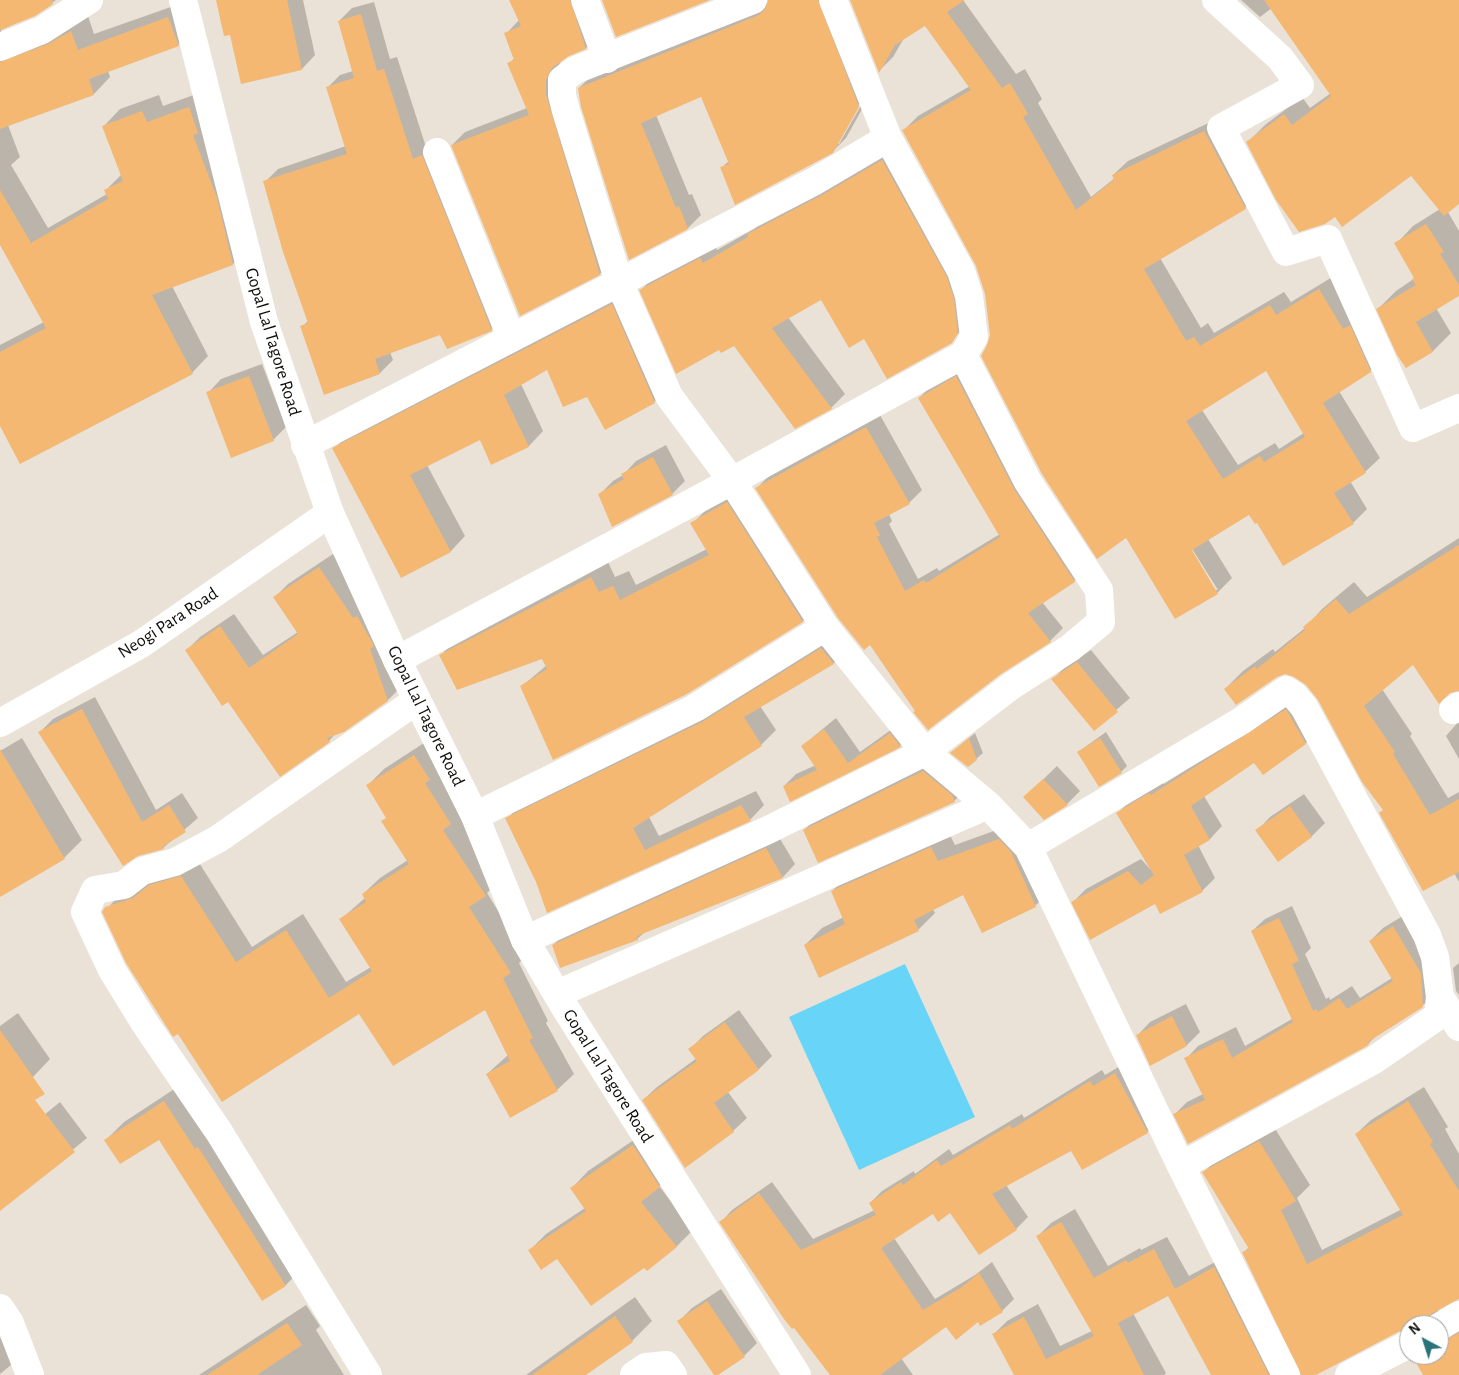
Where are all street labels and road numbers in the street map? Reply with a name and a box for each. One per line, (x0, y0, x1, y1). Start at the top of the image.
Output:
street label: Gopal Lal Tagore Road (240, 265, 306, 419)
street label: Neogi Para Road (114, 583, 222, 663)
street label: Gopal Lal Tagore Road (383, 642, 469, 790)
street label: Gopal Lal Tagore Road (558, 1005, 658, 1147)

